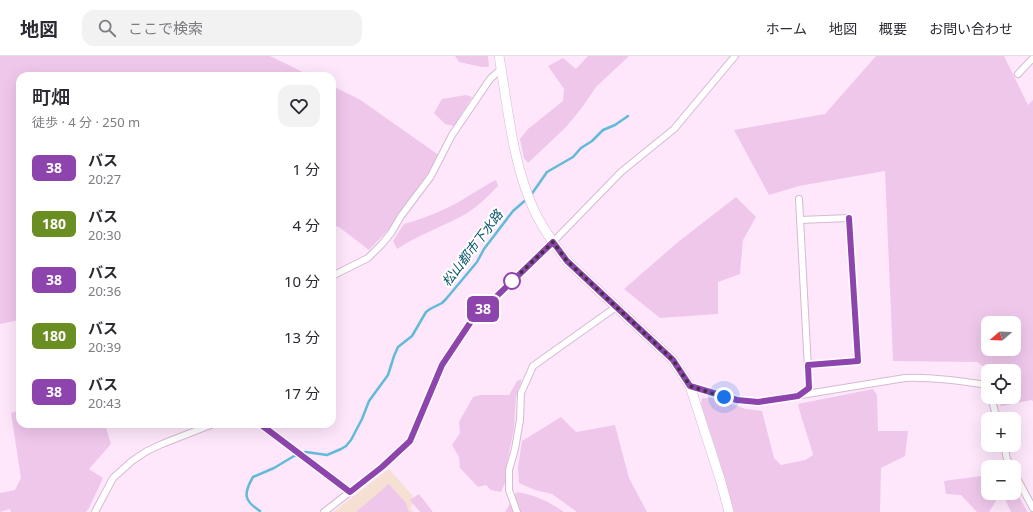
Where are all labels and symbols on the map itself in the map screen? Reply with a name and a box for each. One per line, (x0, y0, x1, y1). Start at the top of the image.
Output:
water label: 松山都市下水路 (437, 205, 507, 290)
unlabelled marker (503, 272, 521, 290)
line badge: 38 (465, 296, 501, 322)
north arrow (981, 316, 1021, 356)
your location (714, 387, 734, 407)

